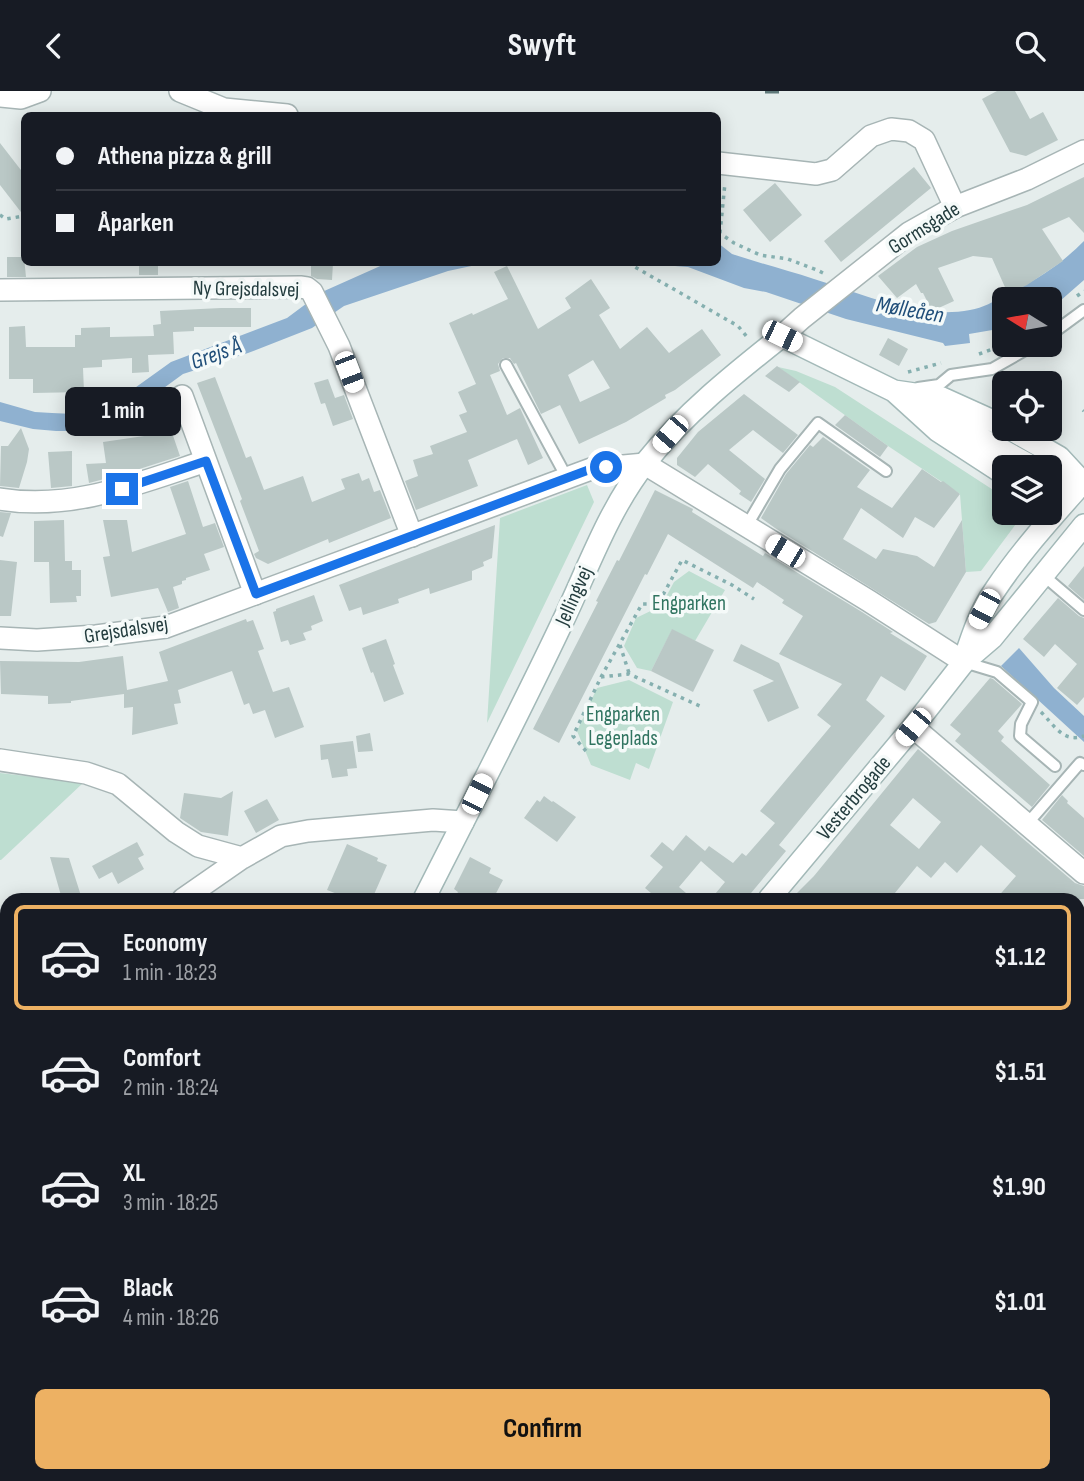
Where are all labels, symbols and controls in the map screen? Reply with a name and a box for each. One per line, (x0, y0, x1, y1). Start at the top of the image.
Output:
text: Swyft (508, 26, 576, 65)
icon: back (35, 27, 73, 65)
icon: search (1011, 27, 1049, 65)
text: Athena pizza & grill (98, 141, 272, 172)
street label: Gormsgade (884, 196, 964, 260)
text: Åparken (98, 208, 174, 239)
street label: Ny Grejsdalsvej (193, 276, 299, 302)
north arrow (992, 287, 1062, 357)
map controls (992, 287, 1062, 525)
water label: Mølleåen (874, 290, 946, 330)
car (759, 317, 806, 355)
water label: Grejs Å (187, 332, 245, 376)
car (332, 349, 367, 395)
button: locate (992, 371, 1062, 441)
callout: 1 min (64, 387, 180, 437)
text: 1 min (102, 397, 144, 425)
car (649, 411, 692, 457)
route start (590, 451, 622, 483)
button: layers (992, 455, 1062, 525)
route end (106, 473, 138, 505)
car (762, 531, 809, 571)
street label: Jellingvej (550, 563, 598, 630)
car (965, 586, 1004, 632)
park label: Engparken (652, 591, 726, 616)
street label: Grejsdalsvej (82, 611, 170, 649)
park label: Engparken Legeplads (586, 702, 660, 751)
car (892, 704, 935, 750)
street label: Vesterbrogade (812, 751, 896, 845)
car (459, 771, 496, 817)
icon: car (39, 926, 102, 989)
text: Economy (123, 928, 207, 959)
text: $1.12 (994, 942, 1046, 973)
text: 1 min · 18:23 (123, 959, 217, 987)
icon: car (39, 1041, 102, 1104)
text: Comfort (123, 1043, 201, 1074)
text: $1.51 (994, 1057, 1046, 1088)
text: 2 min · 18:24 (123, 1074, 218, 1102)
icon: car (39, 1156, 102, 1219)
text: XL (123, 1158, 145, 1189)
text: $1.90 (992, 1172, 1046, 1203)
text: 3 min · 18:25 (123, 1189, 218, 1217)
icon: car (39, 1271, 102, 1334)
text: Black (123, 1273, 173, 1304)
text: $1.01 (994, 1287, 1046, 1318)
text: 4 min · 18:26 (123, 1304, 219, 1332)
button: Confirm (35, 1389, 1050, 1469)

